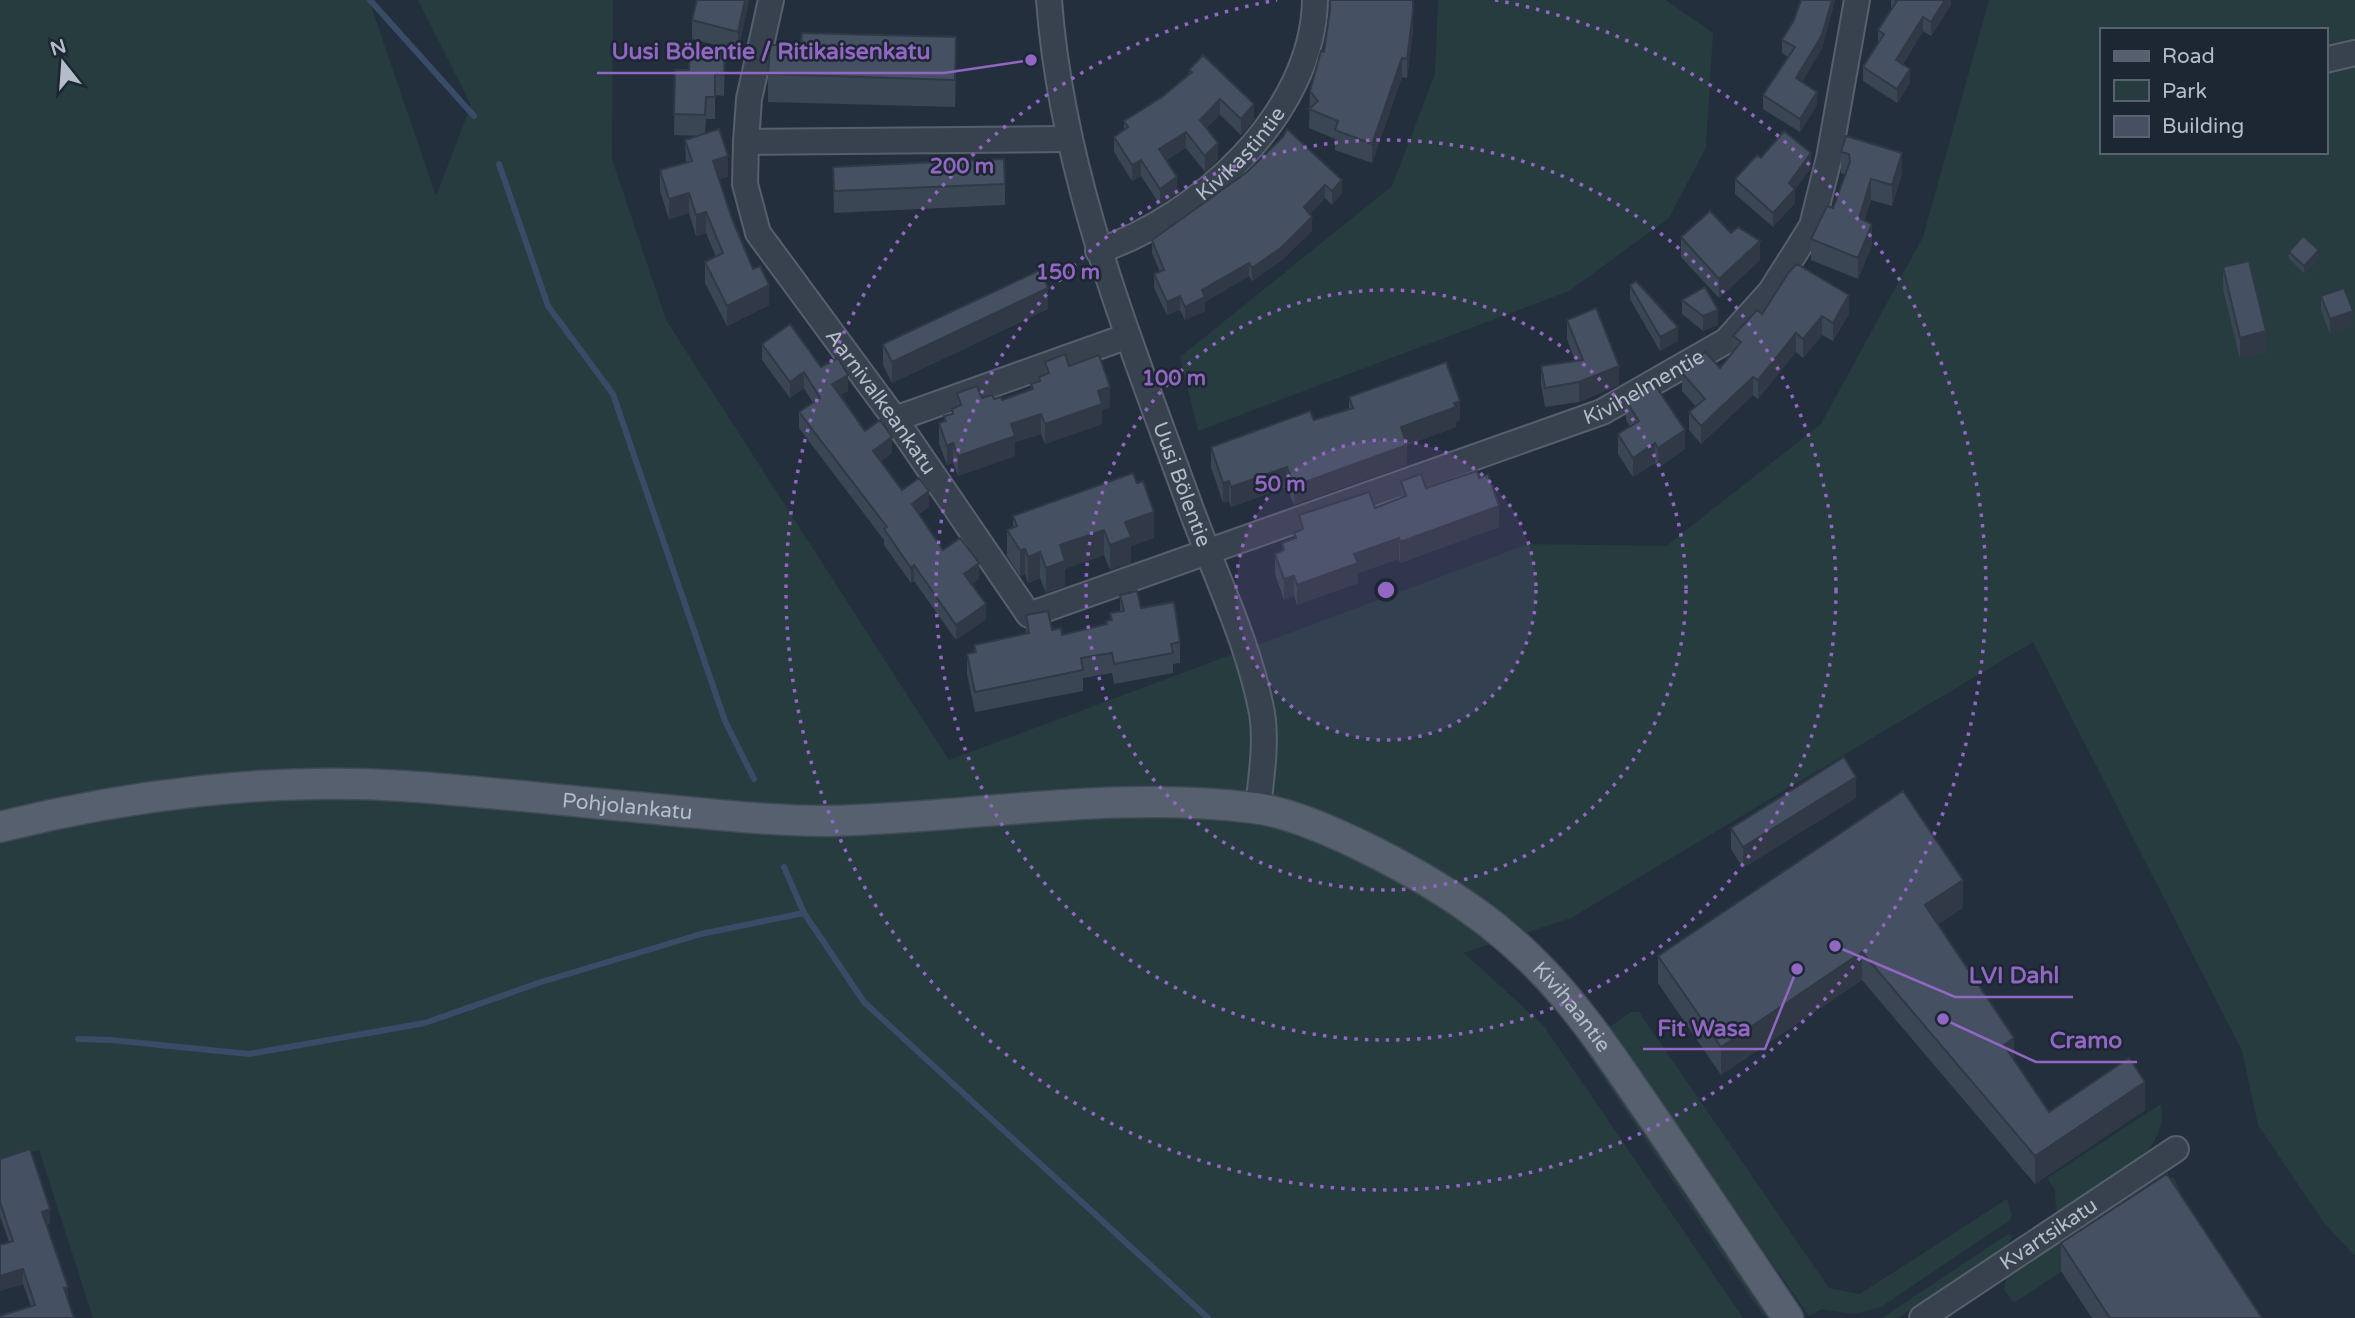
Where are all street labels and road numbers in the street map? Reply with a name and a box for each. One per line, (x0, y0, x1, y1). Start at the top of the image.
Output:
street label: Kivikastintie (1191, 102, 1290, 206)
street label: Aarnivalkeankatu (820, 324, 942, 479)
street label: Kivihelmentie (1580, 344, 1709, 430)
street label: Uusi Bölentie (1148, 418, 1217, 550)
street label: Pohjolankatu (561, 788, 694, 825)
street label: Kivihaantie (1528, 956, 1616, 1057)
street label: Kvartsikatu (1995, 1192, 2102, 1275)

